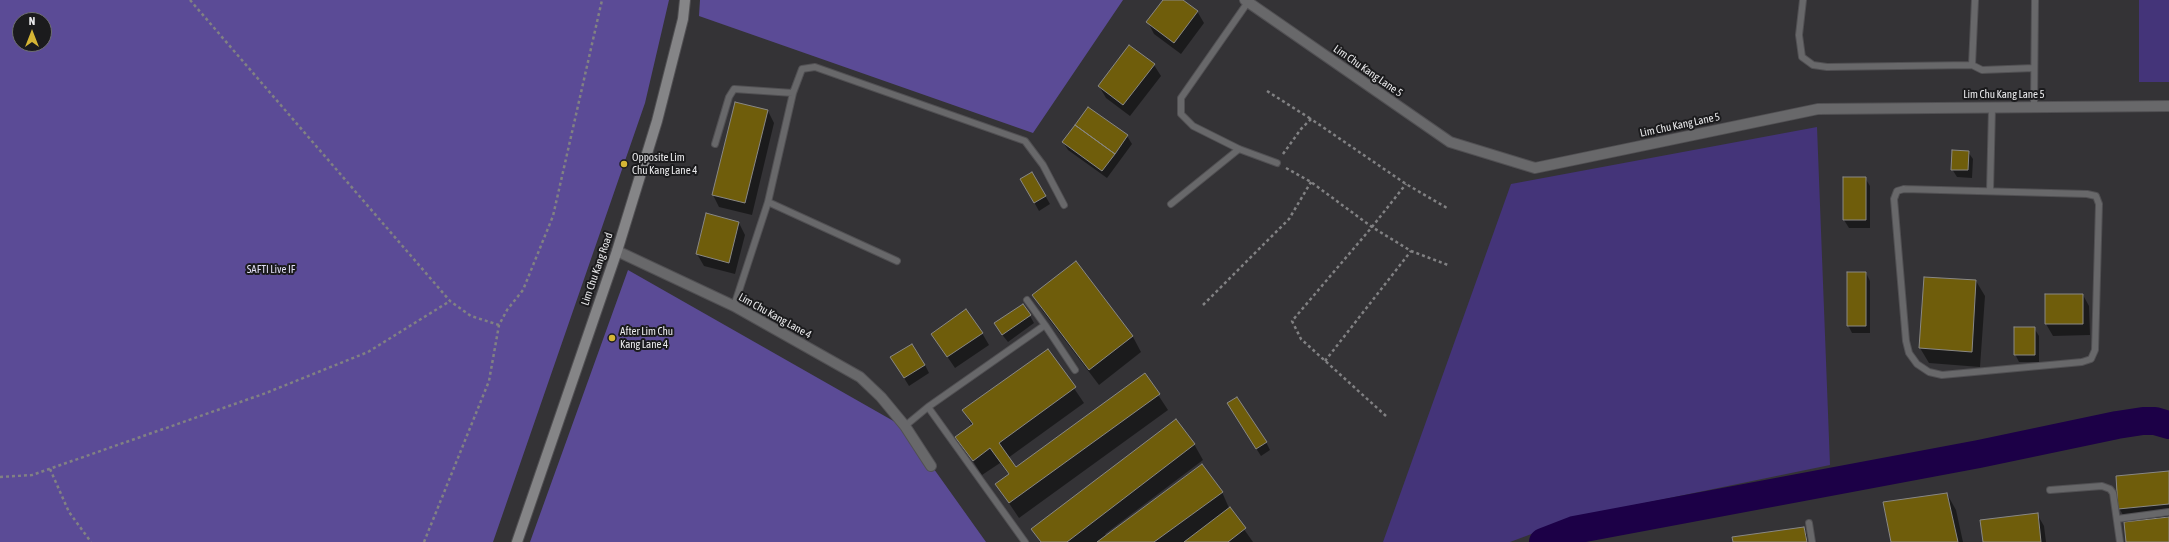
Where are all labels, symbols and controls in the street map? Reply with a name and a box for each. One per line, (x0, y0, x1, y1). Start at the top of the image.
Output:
north arrow (12, 12, 52, 52)
text: N (29, 15, 35, 27)
street label: Lim Chu Kang Lane 5 (1331, 42, 1405, 100)
street label: Lim Chu Kang Lane 5 (1963, 88, 2045, 102)
street label: Lim Chu Kang Lane 5 (1639, 110, 1721, 140)
place label: Opposite Lim Chu Kang Lane 4 (632, 151, 697, 177)
marker: Opposite Lim Chu Kang Lane 4 (619, 159, 629, 169)
street label: Lim Chu Kang Road (578, 231, 616, 307)
park label: SAFTI Live IF (247, 263, 295, 277)
street label: Lim Chu Kang Lane 4 (736, 290, 814, 342)
place label: After Lim Chu Kang Lane 4 (620, 325, 673, 351)
marker: After Lim Chu Kang Lane 4 (607, 333, 617, 343)

